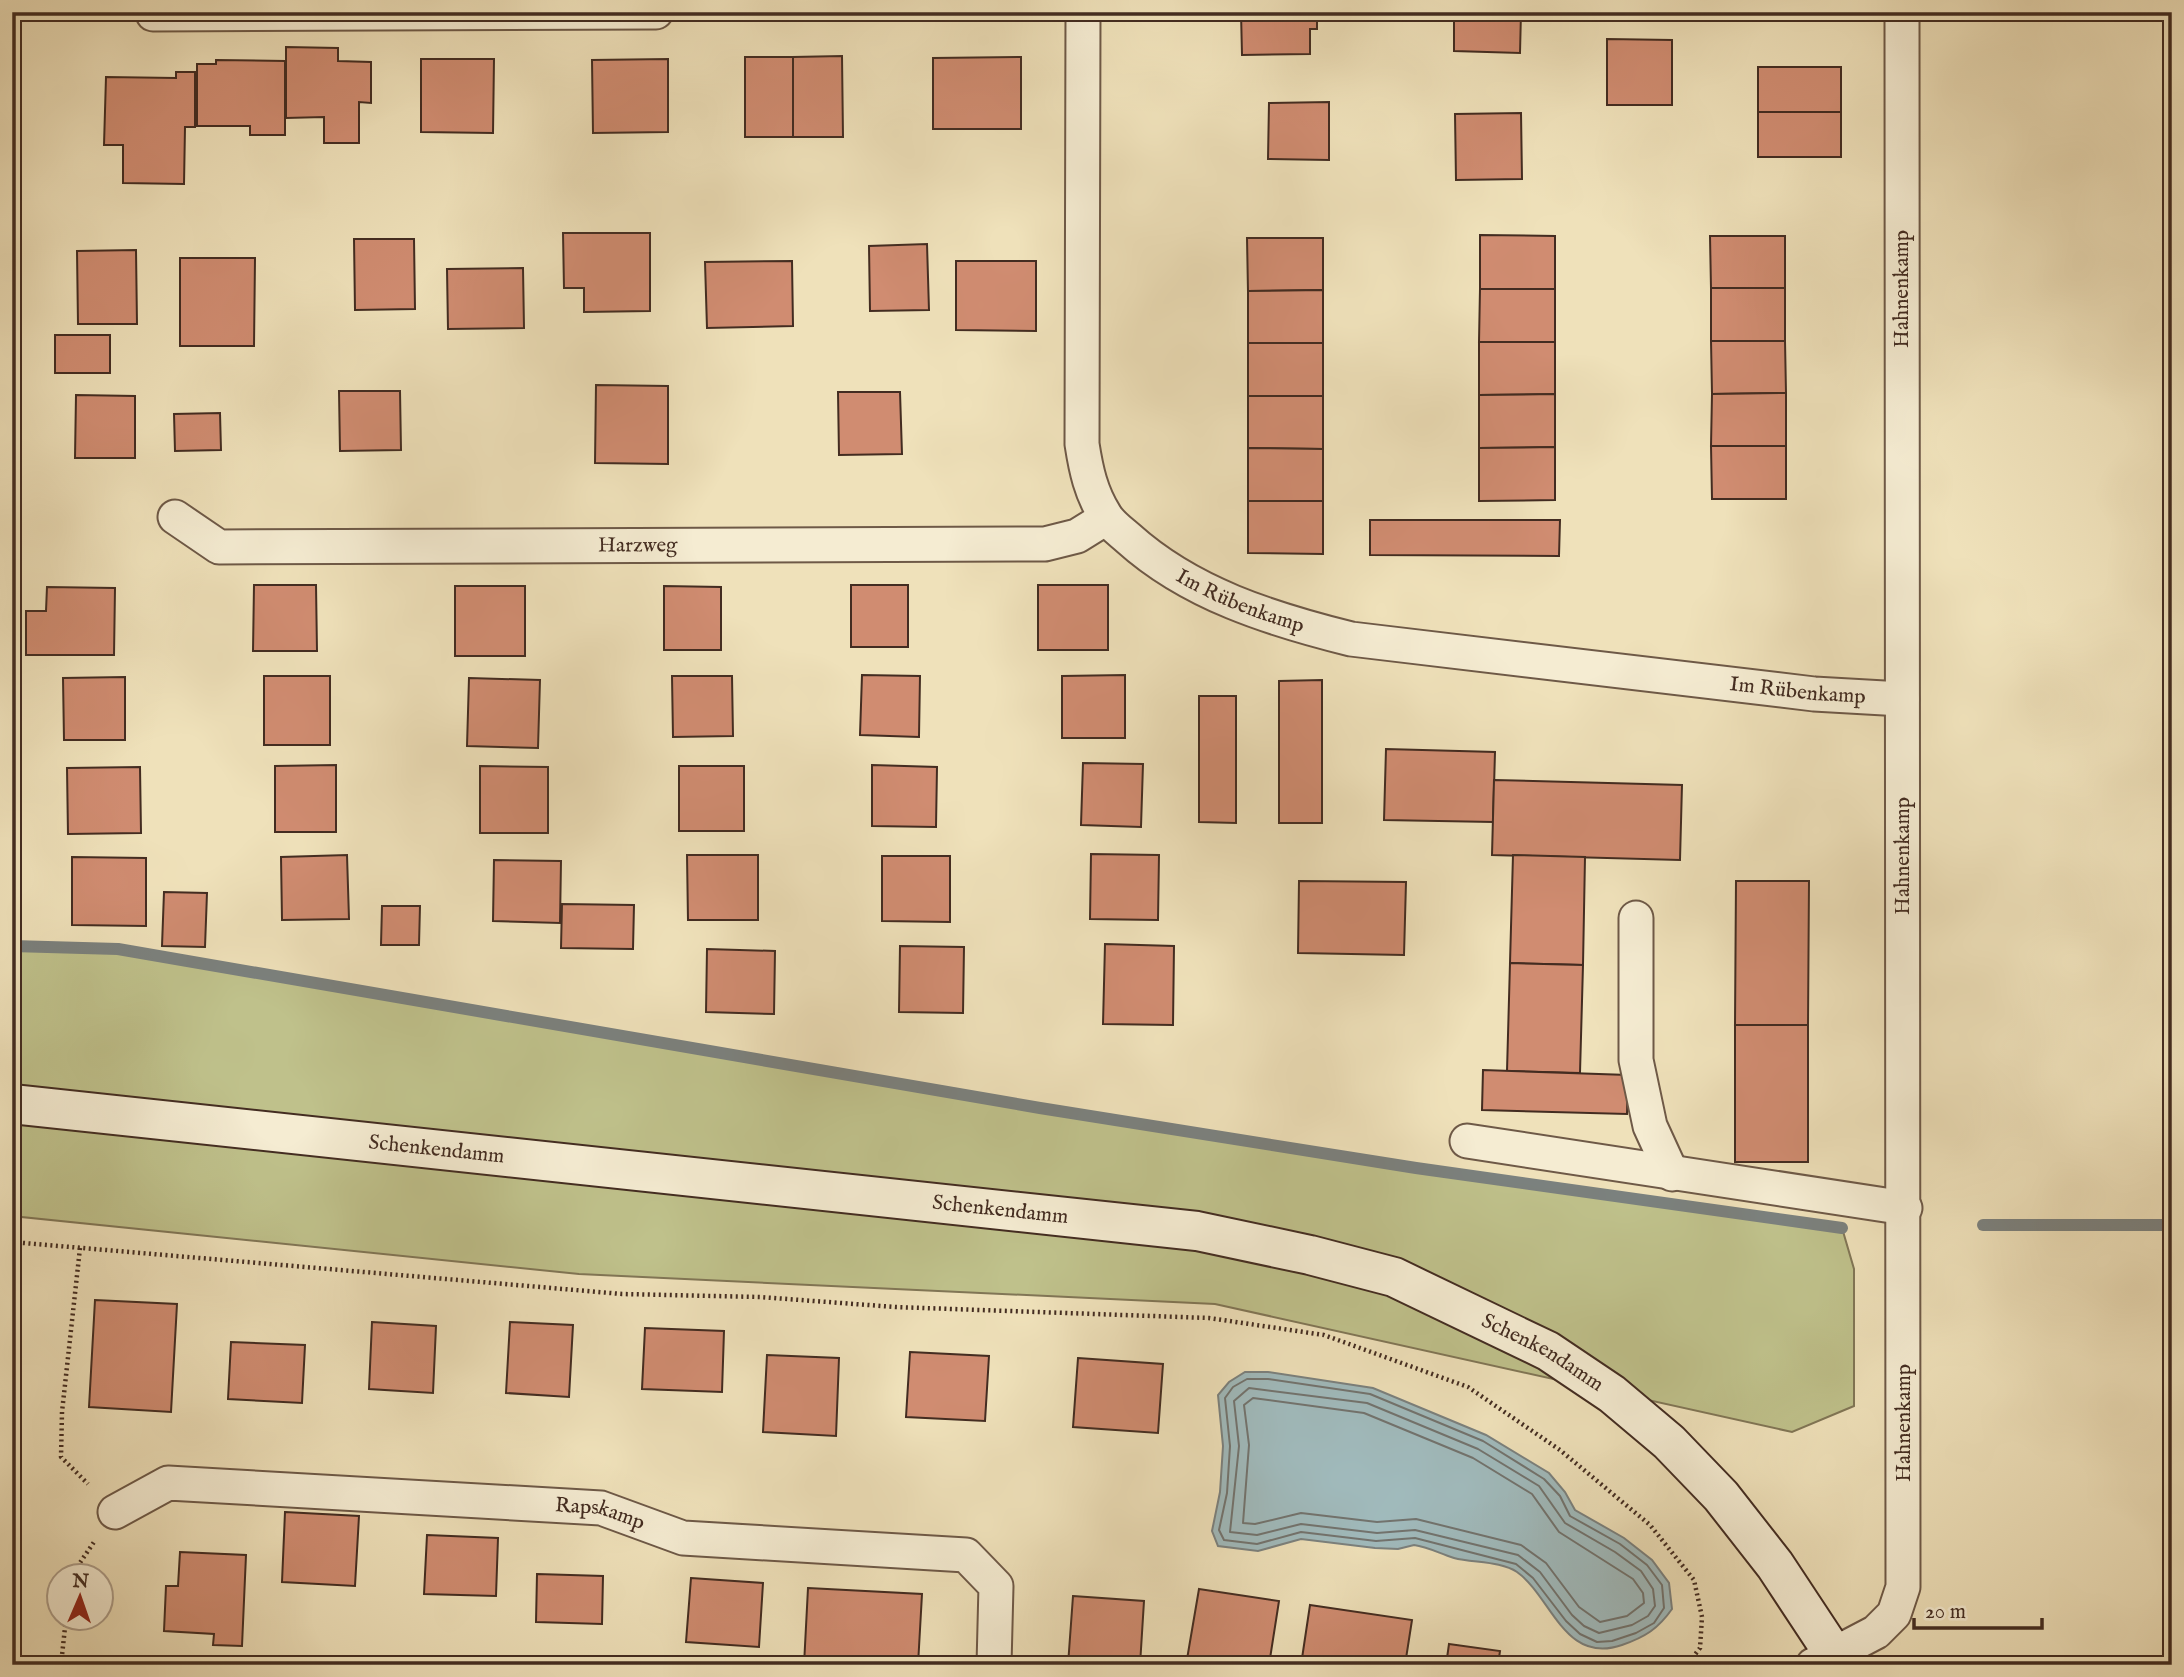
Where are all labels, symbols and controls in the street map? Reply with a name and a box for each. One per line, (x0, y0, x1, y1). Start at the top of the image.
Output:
street label: Hahnenkamp (1889, 230, 1916, 348)
street label: Harzweg (598, 532, 678, 559)
street label: Im Rübenkamp (1171, 563, 1308, 639)
street label: Im Rübenkamp (1728, 671, 1867, 710)
street label: Hahnenkamp (1890, 797, 1917, 915)
street label: Schenkendamm (367, 1129, 506, 1170)
street label: Schenkendamm (931, 1189, 1070, 1231)
street label: Schenkendamm (1477, 1308, 1609, 1398)
street label: Hahnenkamp (1891, 1364, 1918, 1482)
street label: Rapskamp (554, 1492, 649, 1536)
north arrow (46, 1562, 116, 1632)
text: N (71, 1570, 90, 1594)
scale bar (1914, 1586, 2042, 1630)
text: 20 m (1925, 1599, 1966, 1626)

